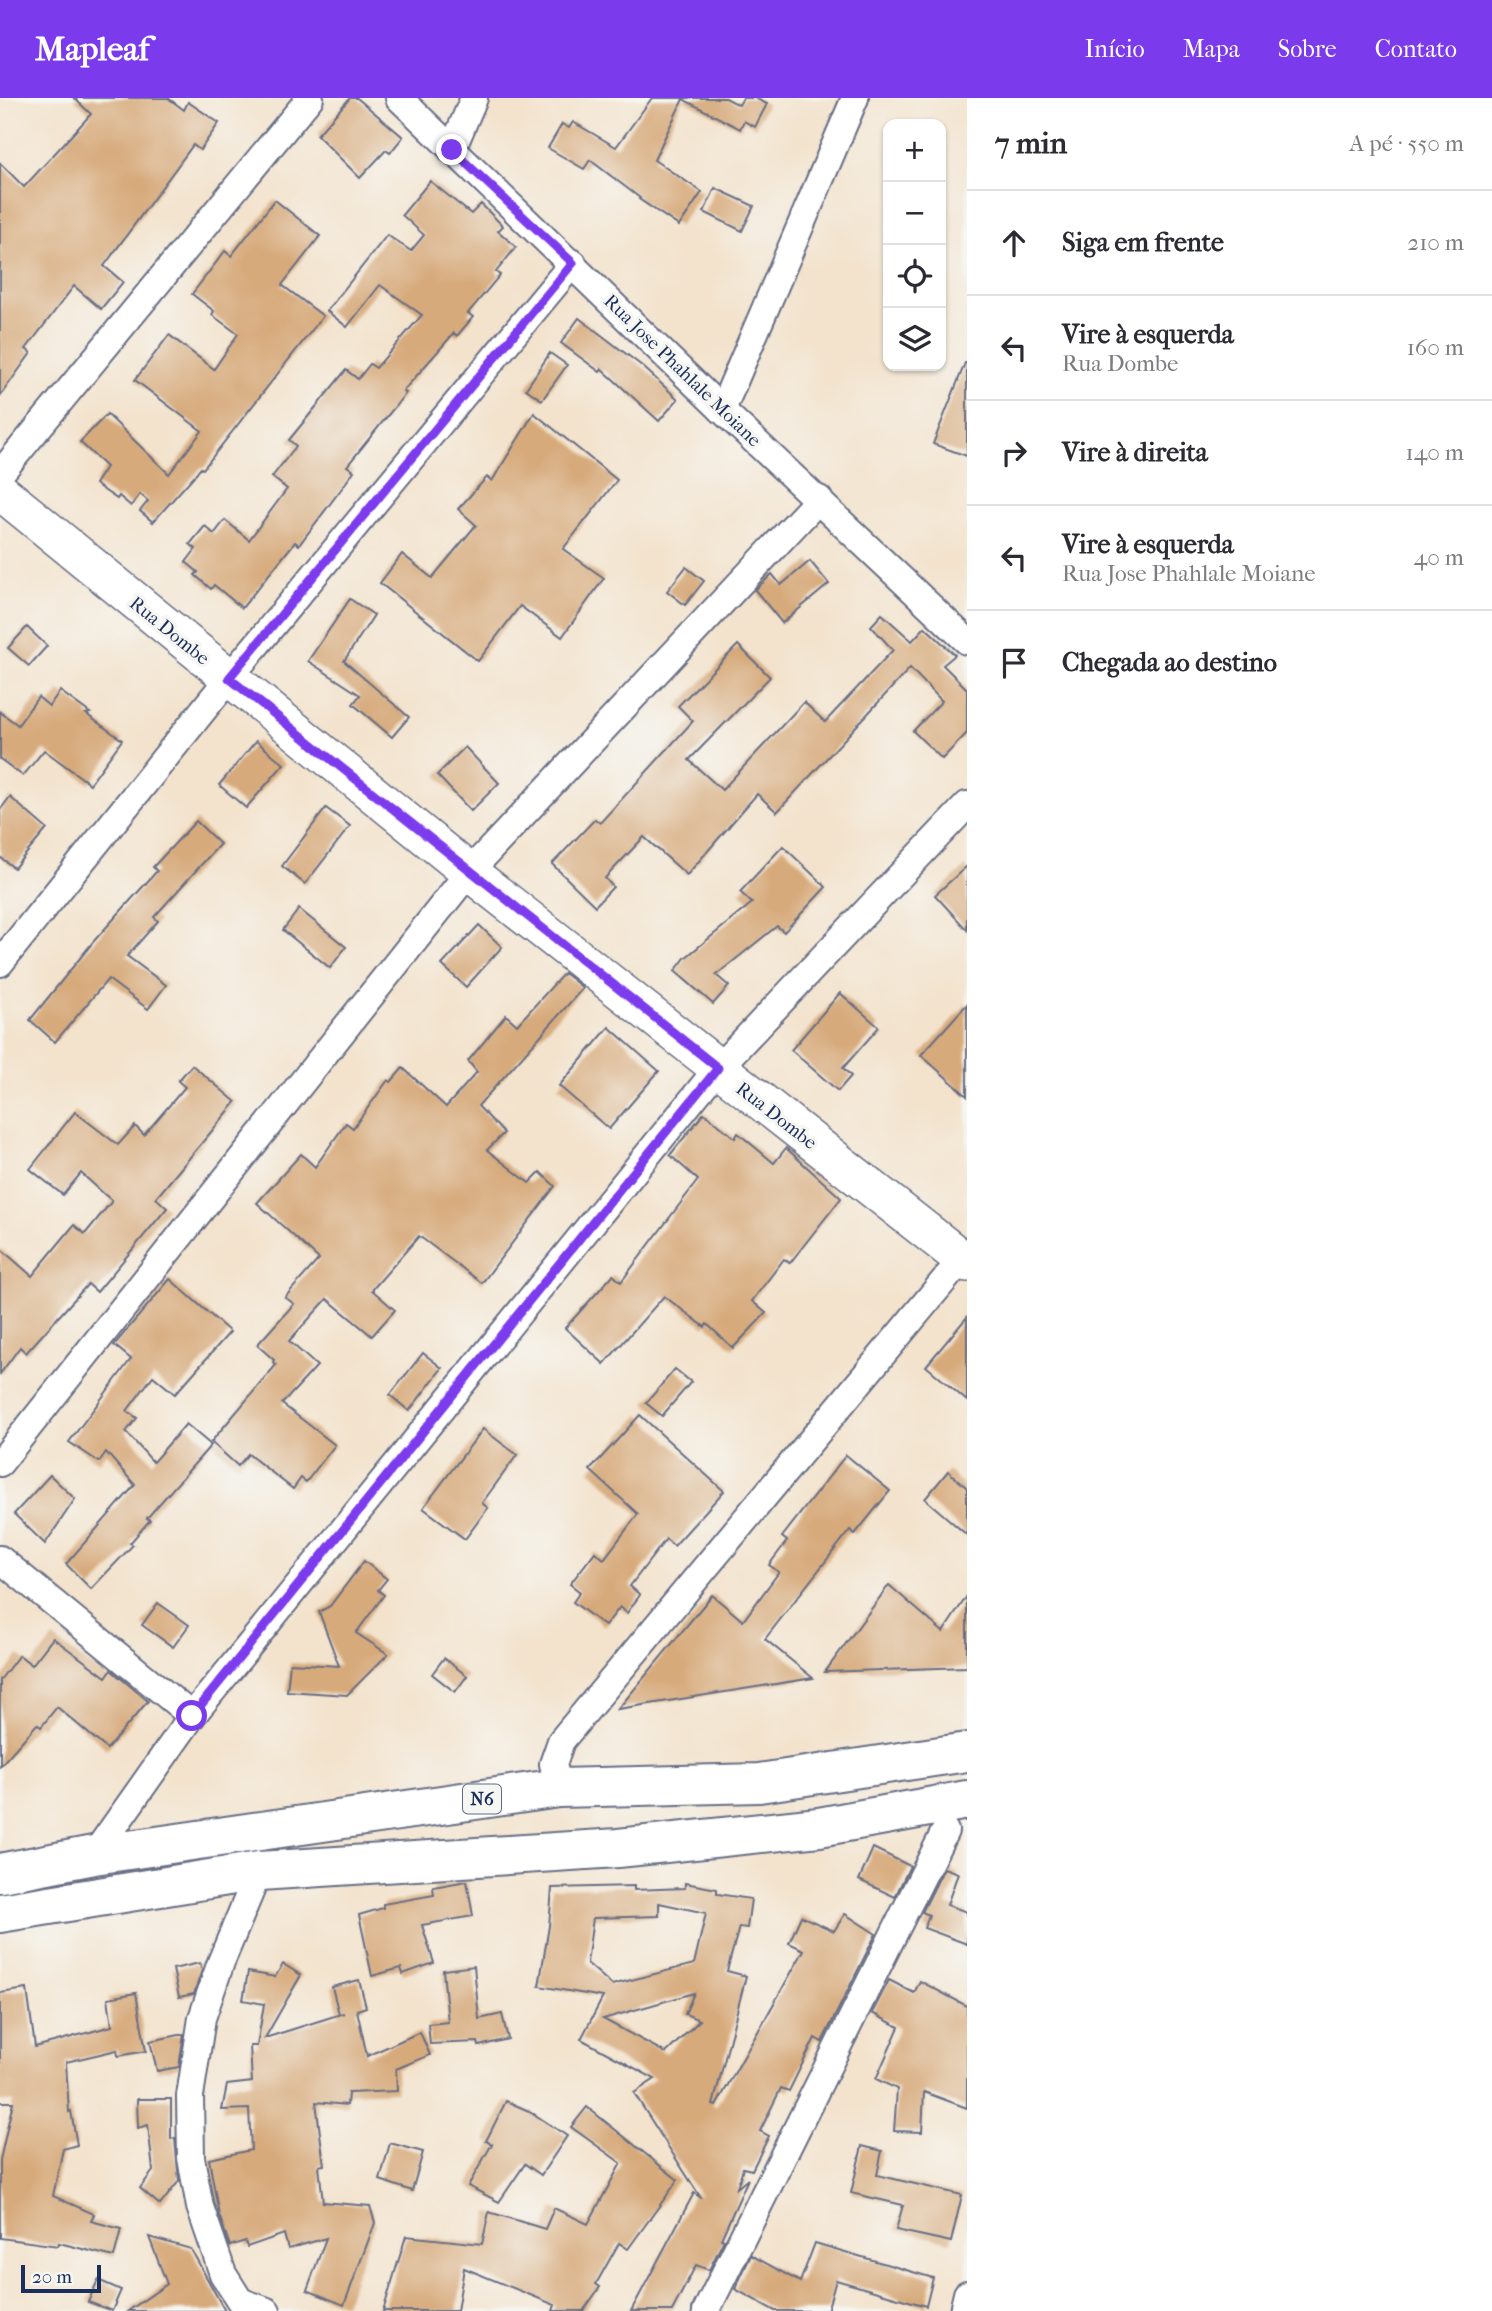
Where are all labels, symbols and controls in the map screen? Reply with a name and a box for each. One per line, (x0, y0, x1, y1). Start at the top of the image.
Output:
text: Mapleaf (35, 30, 149, 69)
text: Início (1085, 35, 1145, 63)
text: Mapa (1183, 35, 1240, 63)
text: Sobre (1278, 35, 1337, 63)
text: Contato (1375, 35, 1457, 63)
map controls (883, 119, 946, 371)
button: + (883, 119, 946, 182)
text: 7 min (995, 126, 1067, 161)
text: A pé · 550 m (1349, 130, 1464, 157)
route end (436, 134, 467, 165)
button: − (883, 182, 946, 245)
icon: ahead (995, 224, 1033, 262)
text: Siga em frente (1062, 227, 1224, 258)
text: 210 m (1407, 229, 1464, 256)
button: locate (883, 245, 946, 308)
street label: Rua Jose Phahlale Moiane (599, 290, 765, 451)
button: layers (883, 308, 946, 371)
text: Vire à esquerda (1062, 319, 1234, 350)
icon: left (995, 329, 1033, 367)
text: 160 m (1407, 334, 1464, 361)
text: Rua Dombe (1062, 350, 1178, 377)
icon: right (995, 434, 1033, 472)
text: Vire à direita (1062, 437, 1208, 468)
text: 140 m (1405, 439, 1464, 466)
text: Vire à esquerda (1062, 529, 1234, 560)
icon: left (995, 539, 1033, 577)
text: 40 m (1414, 544, 1464, 571)
text: Rua Jose Phahlale Moiane (1062, 560, 1316, 587)
street label: Rua Dombe (125, 592, 214, 670)
icon: arrive (995, 644, 1033, 682)
text: Chegada ao destino (1062, 647, 1277, 678)
street label: Rua Dombe (732, 1078, 821, 1154)
route start (176, 1700, 207, 1731)
road number: N6 (463, 1784, 501, 1814)
scale bar (21, 2262, 102, 2294)
text: 20 m (32, 2266, 72, 2288)

